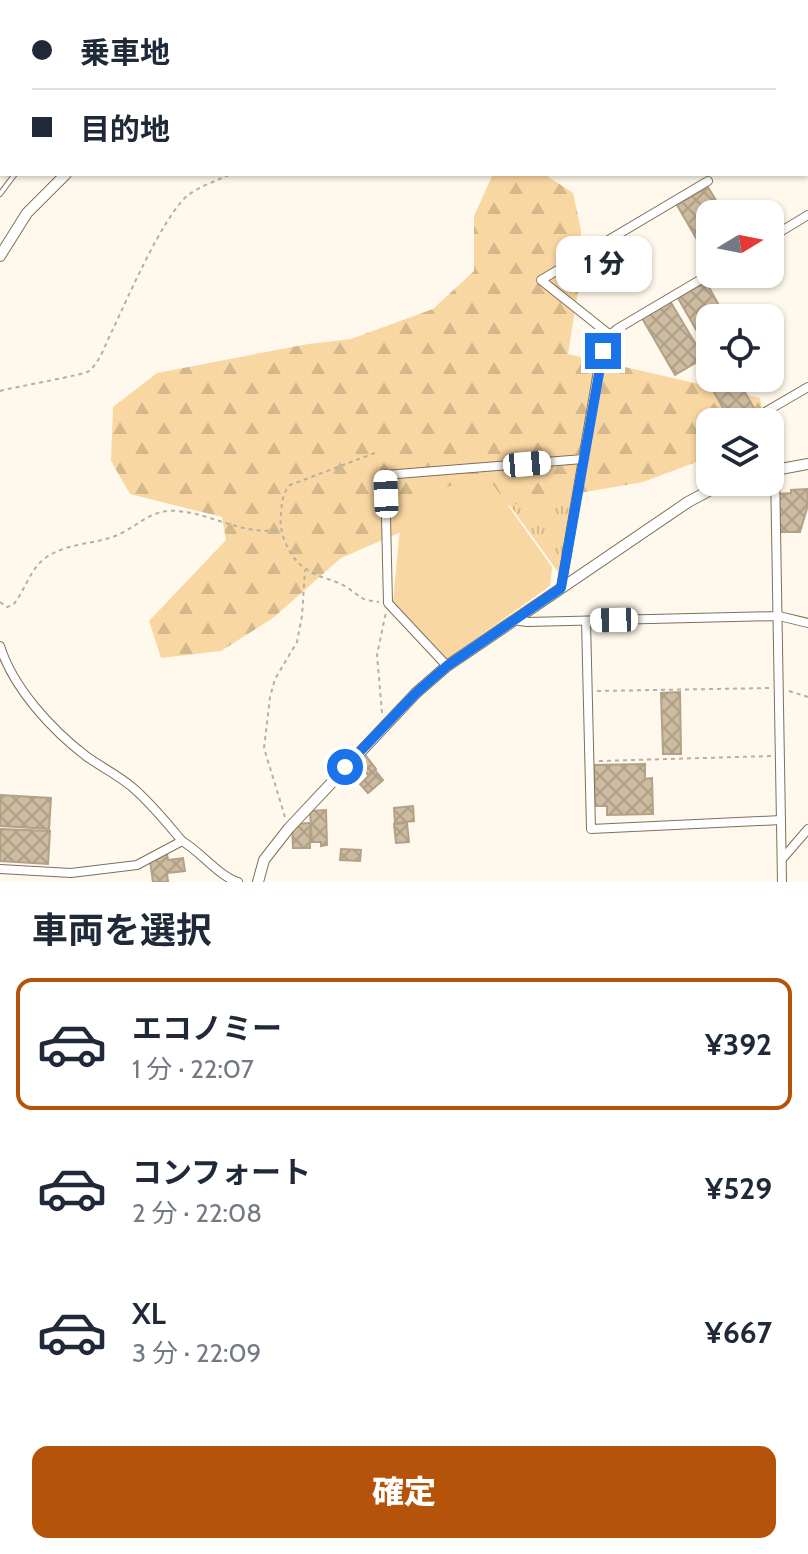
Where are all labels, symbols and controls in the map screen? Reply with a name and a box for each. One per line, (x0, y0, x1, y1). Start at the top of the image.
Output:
text: 乗車地 (80, 34, 170, 71)
text: 目的地 (80, 111, 170, 148)
north arrow (696, 200, 784, 288)
map controls (696, 200, 784, 496)
callout: 1 分 (555, 235, 651, 291)
text: 1 分 (583, 248, 625, 280)
button: locate (696, 304, 784, 392)
route end (585, 333, 621, 369)
button: layers (696, 408, 784, 496)
car (502, 450, 552, 478)
car (373, 470, 399, 518)
car (590, 608, 638, 632)
route start (327, 749, 363, 785)
text: 車両を選択 (32, 908, 212, 952)
icon: car (36, 1008, 108, 1080)
text: エコノミー (132, 1010, 282, 1047)
text: ¥392 (705, 1026, 772, 1063)
text: 1 分 · 22:07 (132, 1053, 254, 1085)
icon: car (36, 1152, 108, 1224)
text: コンフォート (132, 1154, 311, 1191)
text: ¥529 (705, 1170, 772, 1207)
text: 2 分 · 22:08 (132, 1197, 262, 1229)
text: XL (132, 1295, 166, 1332)
icon: car (36, 1296, 108, 1368)
text: ¥667 (705, 1314, 772, 1351)
text: 3 分 · 22:09 (132, 1337, 261, 1369)
button: 確定 (32, 1446, 776, 1538)

